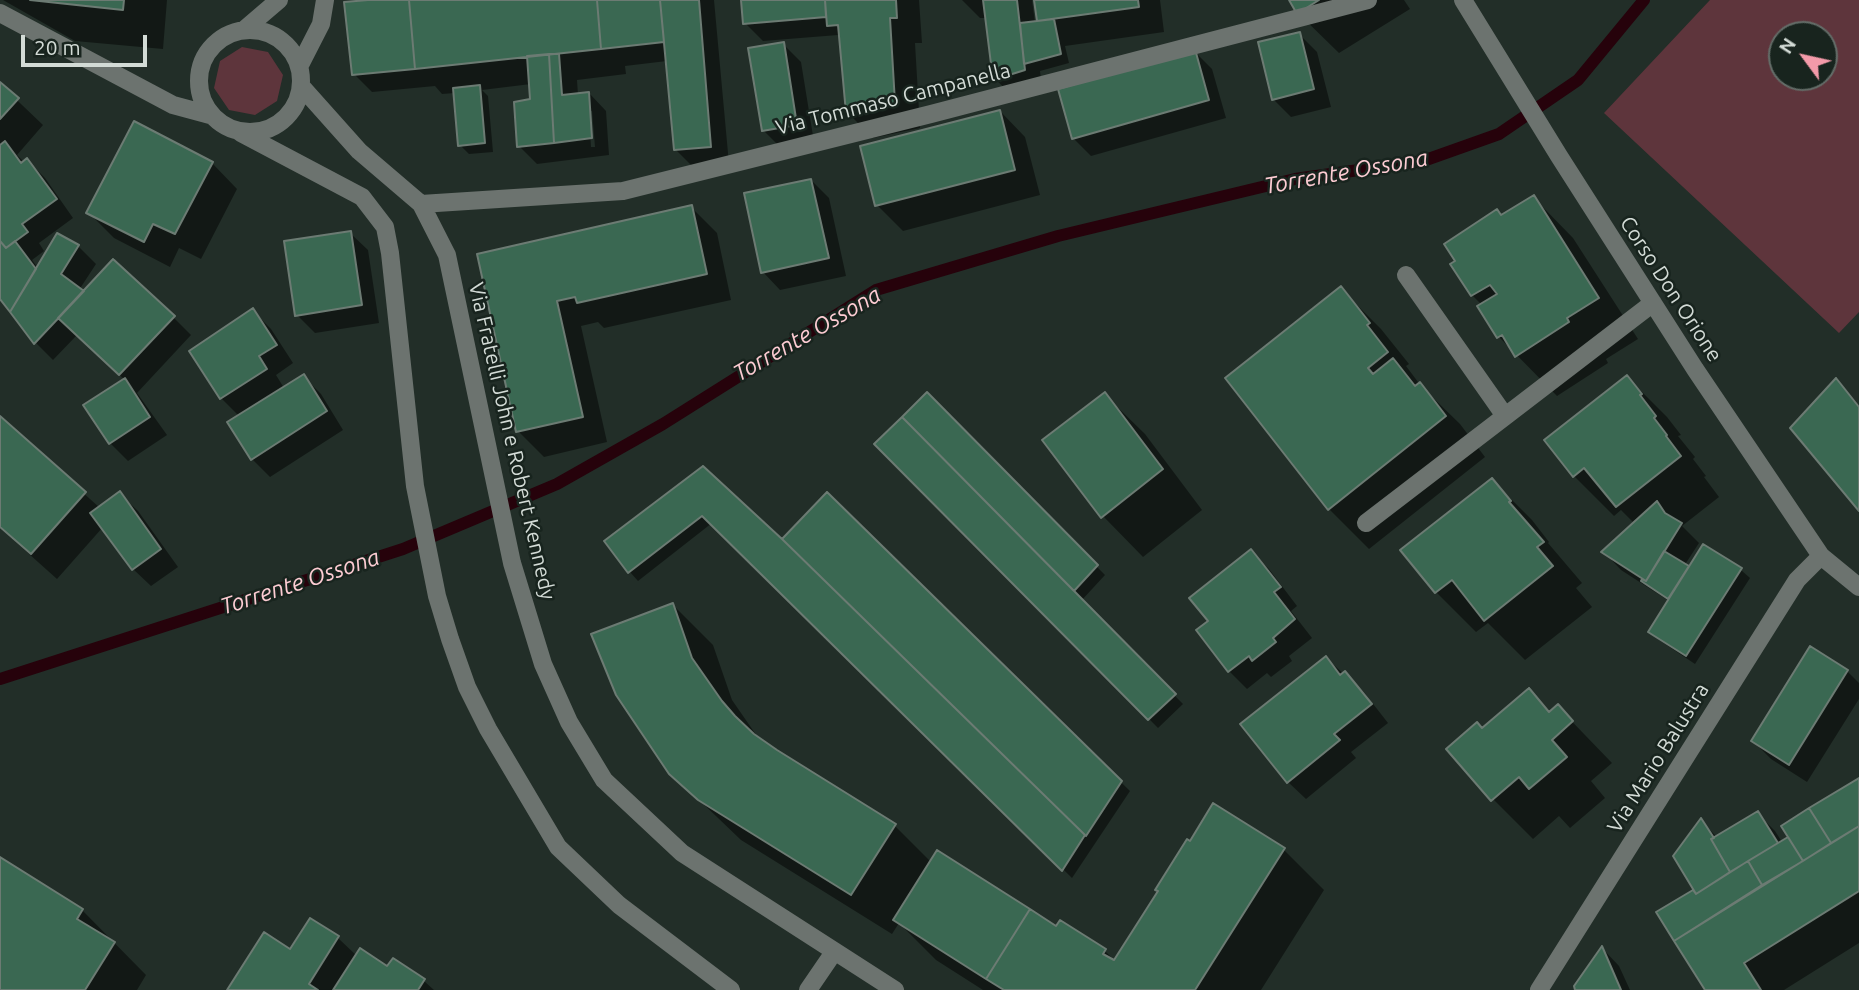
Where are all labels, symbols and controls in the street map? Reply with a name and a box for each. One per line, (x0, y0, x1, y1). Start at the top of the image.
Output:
scale bar (24, 21, 150, 65)
north arrow (1768, 21, 1838, 91)
text: N (1774, 34, 1800, 58)
text: 20 m (34, 35, 81, 59)
street label: Via Tommaso Campanella (773, 58, 1013, 140)
water label: Torrente Ossona (1262, 144, 1430, 200)
street label: Corso Don Orione (1615, 212, 1727, 366)
street label: Via Fratelli John e Robert Kennedy (463, 280, 561, 602)
water label: Torrente Ossona (728, 281, 886, 387)
water label: Torrente Ossona (217, 543, 383, 621)
street label: Via Mario Balustra (1602, 679, 1714, 837)

